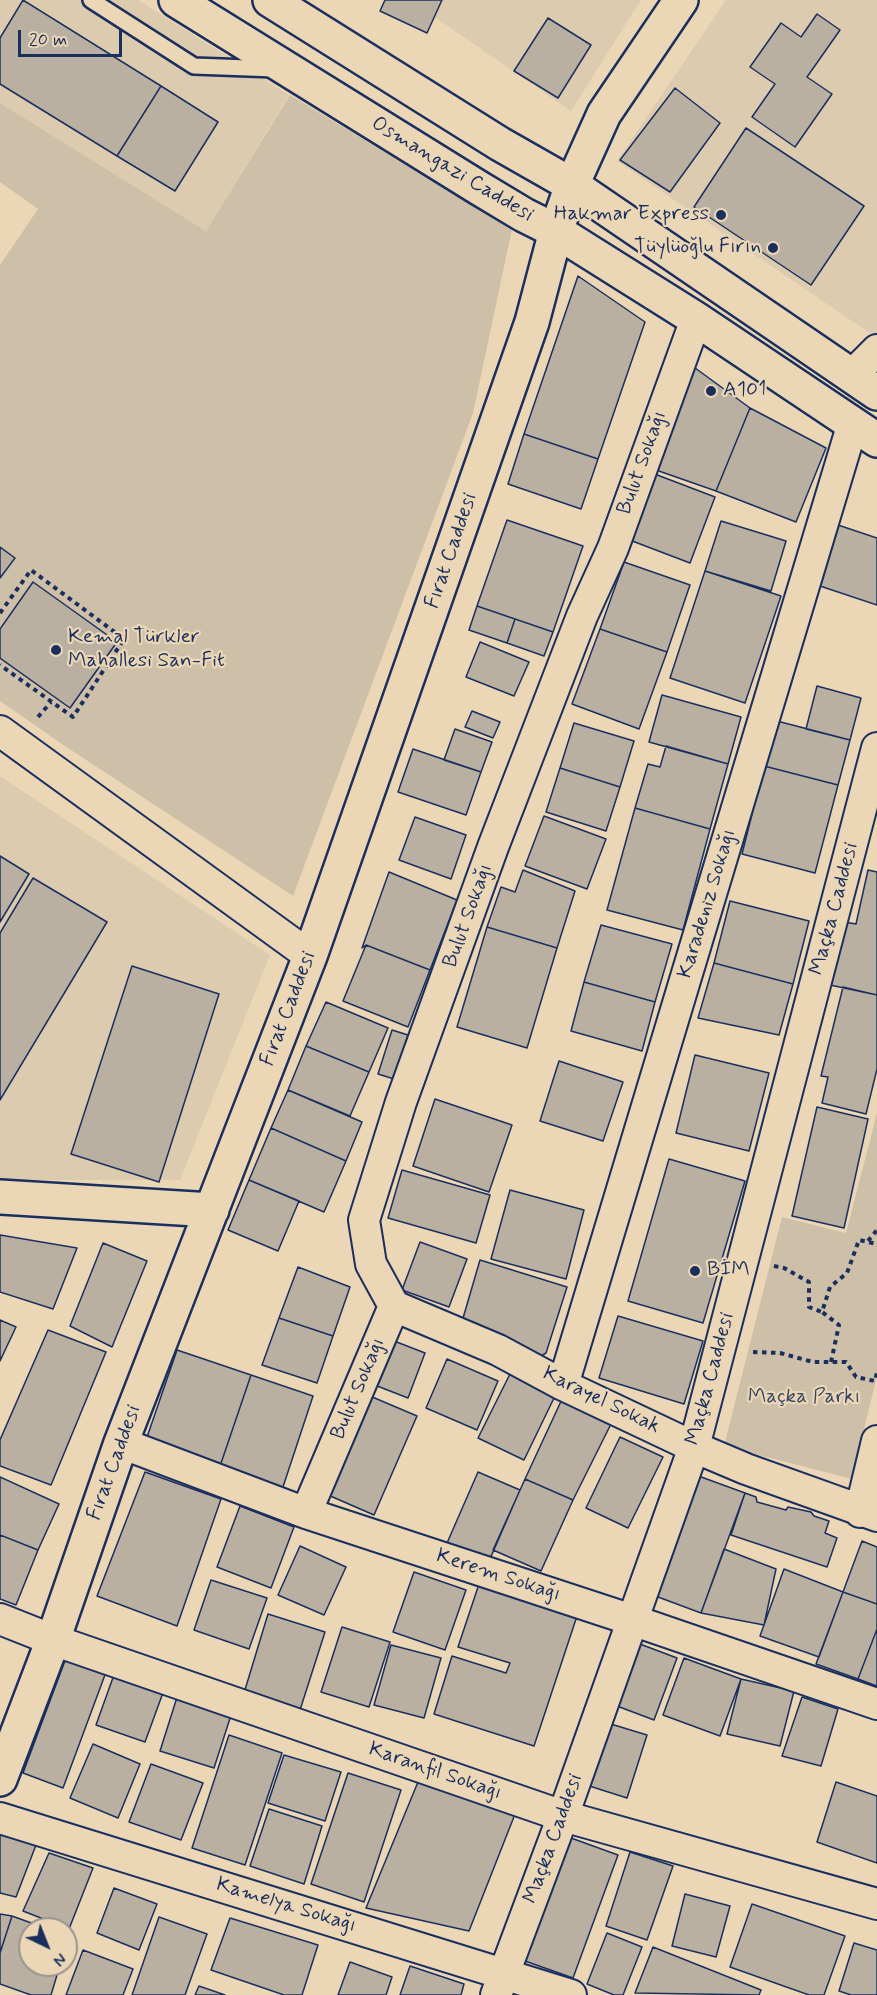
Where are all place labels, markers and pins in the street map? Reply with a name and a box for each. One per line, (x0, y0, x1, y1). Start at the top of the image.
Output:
place label: Hakmar Express (554, 202, 709, 228)
marker: Hakmar Express (714, 208, 728, 222)
place label: Tüylüoğlu Fırın (634, 235, 761, 261)
marker: Tüylüoğlu Fırın (766, 241, 780, 255)
place label: A101 (723, 378, 766, 404)
marker: A101 (704, 384, 718, 398)
place label: Kemal Türkler Mahallesi San-Fit (68, 625, 225, 675)
marker: Kemal Türkler Mahallesi San-Fit (49, 643, 63, 657)
place label: BİM (707, 1258, 750, 1284)
marker: BİM (688, 1264, 702, 1278)

